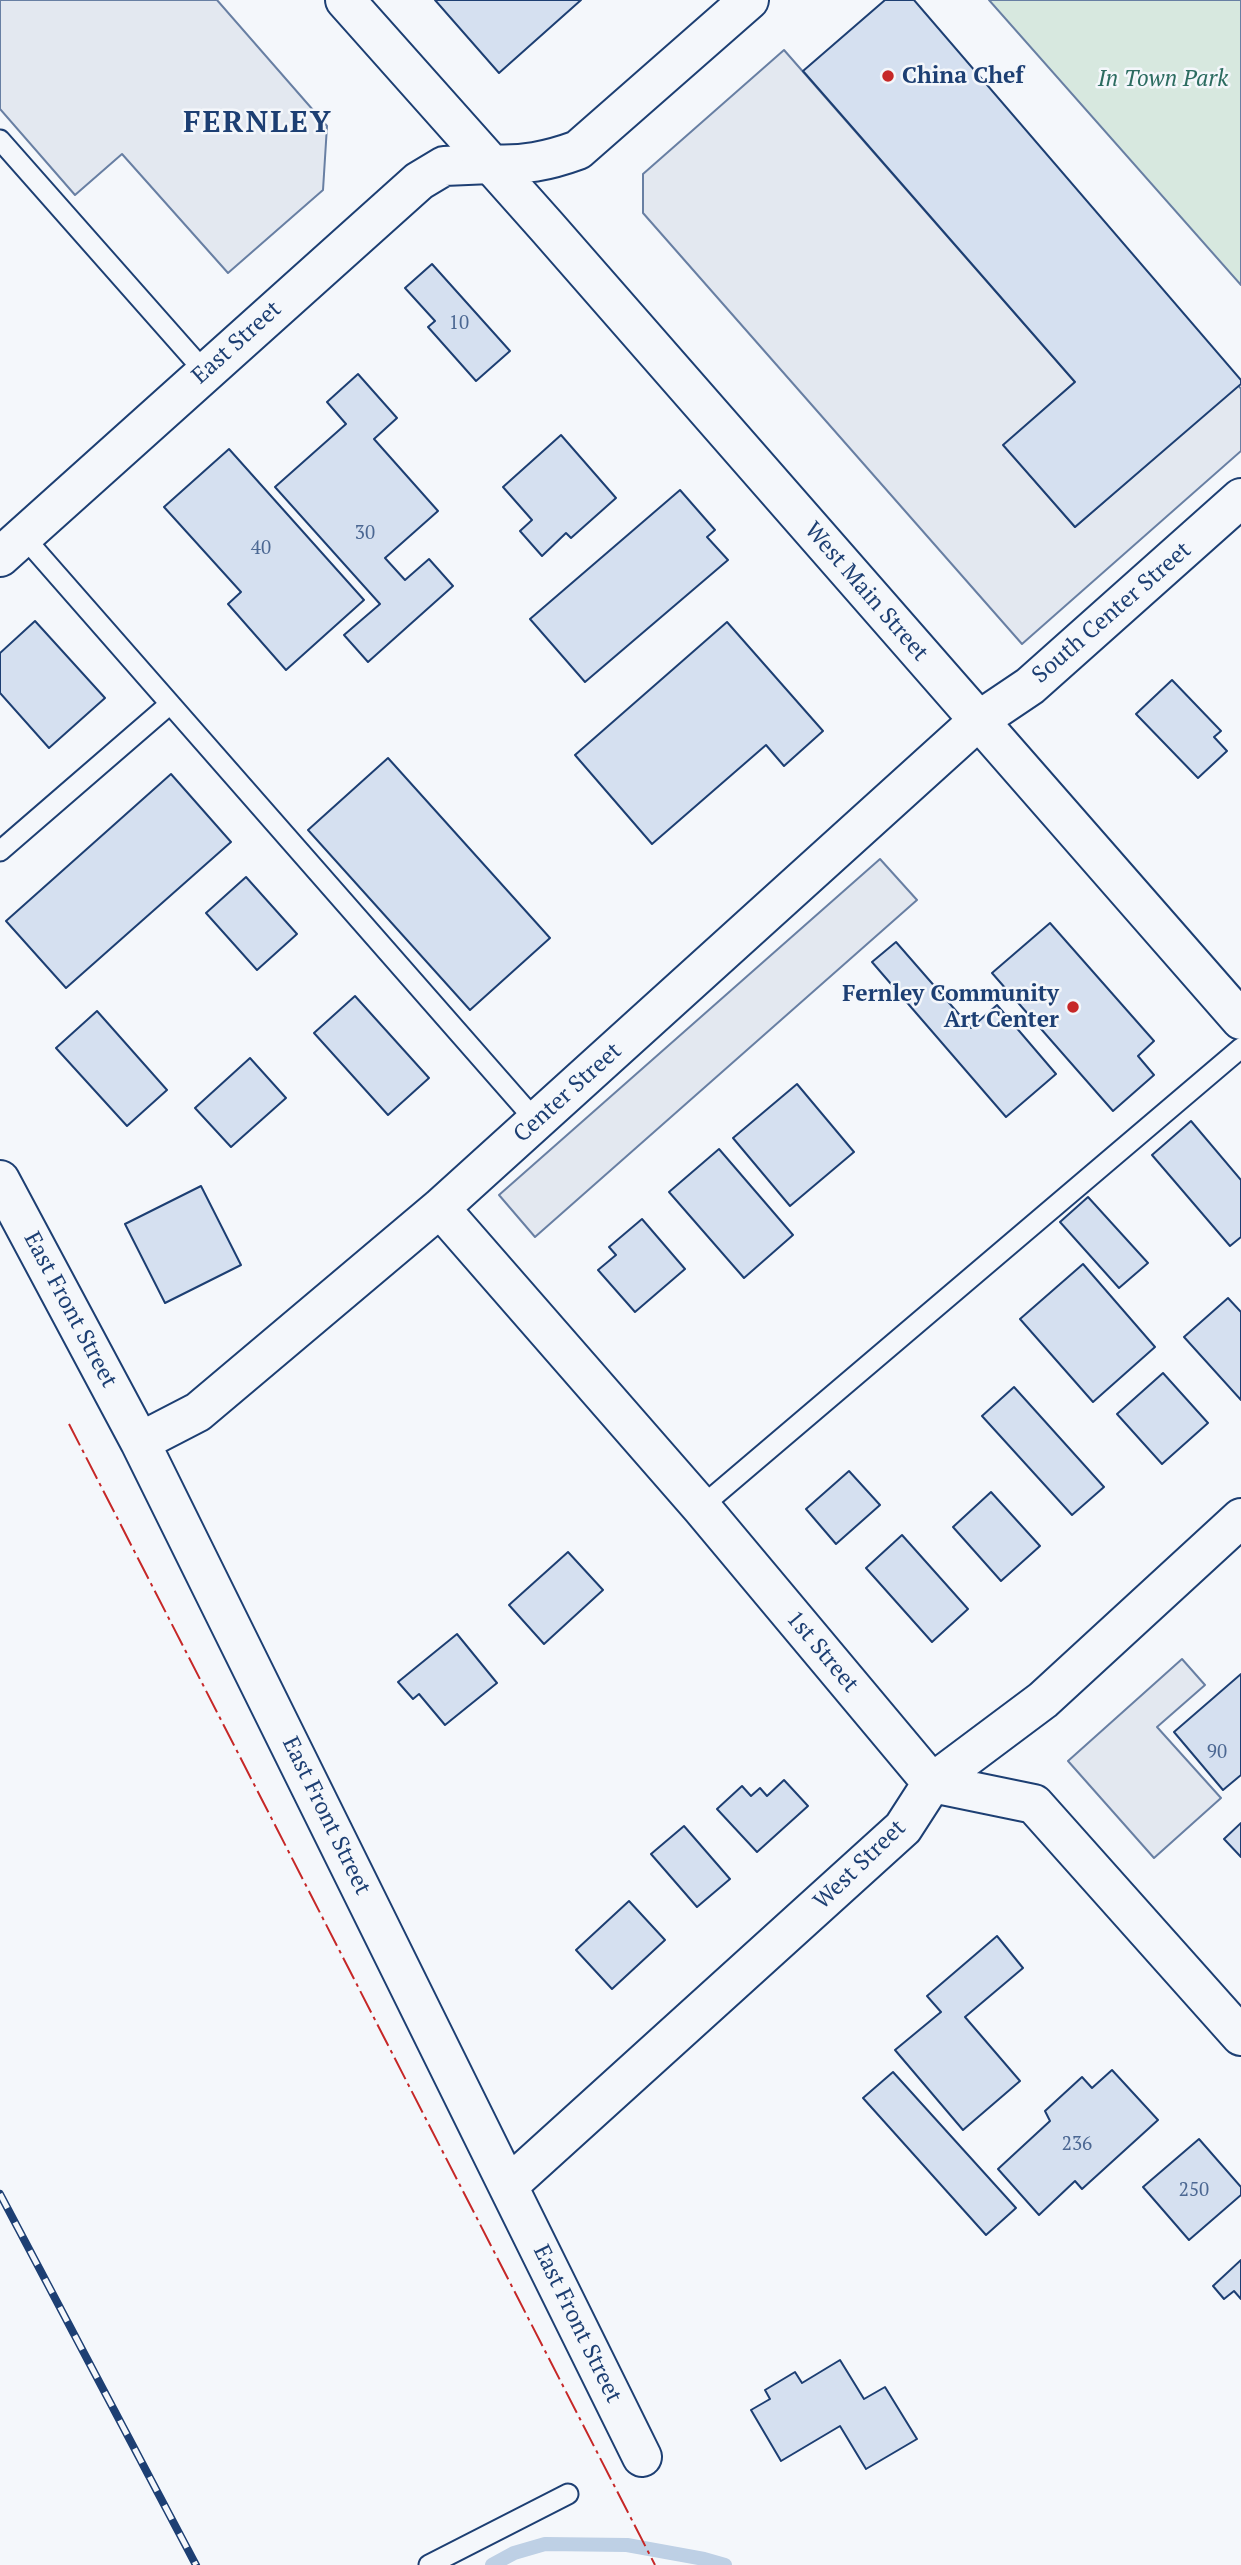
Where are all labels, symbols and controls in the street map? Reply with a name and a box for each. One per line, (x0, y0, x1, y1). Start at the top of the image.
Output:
place label: China Chef (902, 62, 1024, 90)
park label: In Town Park (1098, 65, 1228, 93)
marker: China Chef (880, 68, 896, 84)
district label: FERNLEY (184, 105, 332, 141)
street label: East Street (187, 296, 287, 390)
house number: 10 (449, 313, 469, 335)
street label: West Main Street (798, 517, 934, 667)
house number: 30 (355, 523, 375, 545)
street label: South Center Street (1027, 537, 1197, 689)
house number: 40 (251, 538, 271, 560)
place label: Fernley Community Art Center (842, 980, 1059, 1034)
marker: Fernley Community Art Center (1065, 999, 1081, 1015)
street label: Center Street (508, 1037, 628, 1149)
street label: East Front Street (17, 1227, 123, 1393)
street label: 1st Street (780, 1606, 864, 1698)
street label: East Front Street (276, 1733, 376, 1899)
house number: 90 (1207, 1742, 1227, 1764)
street label: West Street (808, 1814, 912, 1916)
house number: 236 (1062, 2134, 1092, 2156)
house number: 250 (1179, 2180, 1209, 2202)
street label: East Front Street (527, 2241, 627, 2407)

